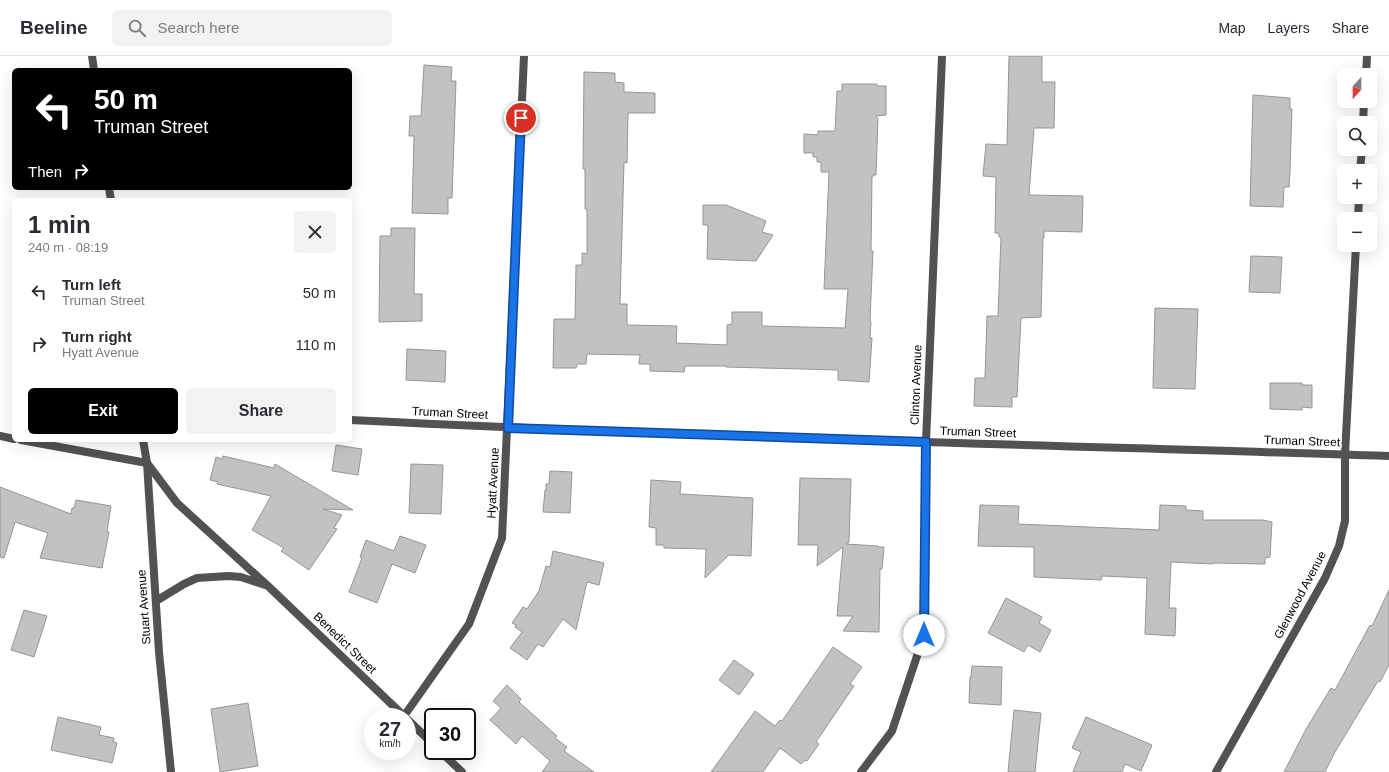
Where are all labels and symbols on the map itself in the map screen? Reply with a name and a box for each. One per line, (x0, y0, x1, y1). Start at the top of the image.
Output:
north arrow (1337, 68, 1377, 108)
pin (504, 101, 538, 135)
street label: Clinton Avenue (908, 344, 924, 425)
street label: Truman Street (412, 404, 489, 422)
street label: Truman Street (940, 424, 1017, 440)
street label: Truman Street (1264, 433, 1341, 449)
street label: Hyatt Avenue (484, 447, 502, 519)
street label: Glenwood Avenue (1271, 549, 1329, 641)
street label: Stuart Avenue (134, 569, 154, 645)
street label: Benedict Street (311, 609, 380, 677)
position arrow (903, 614, 945, 656)
speed limit sign: 30 (424, 708, 476, 760)

